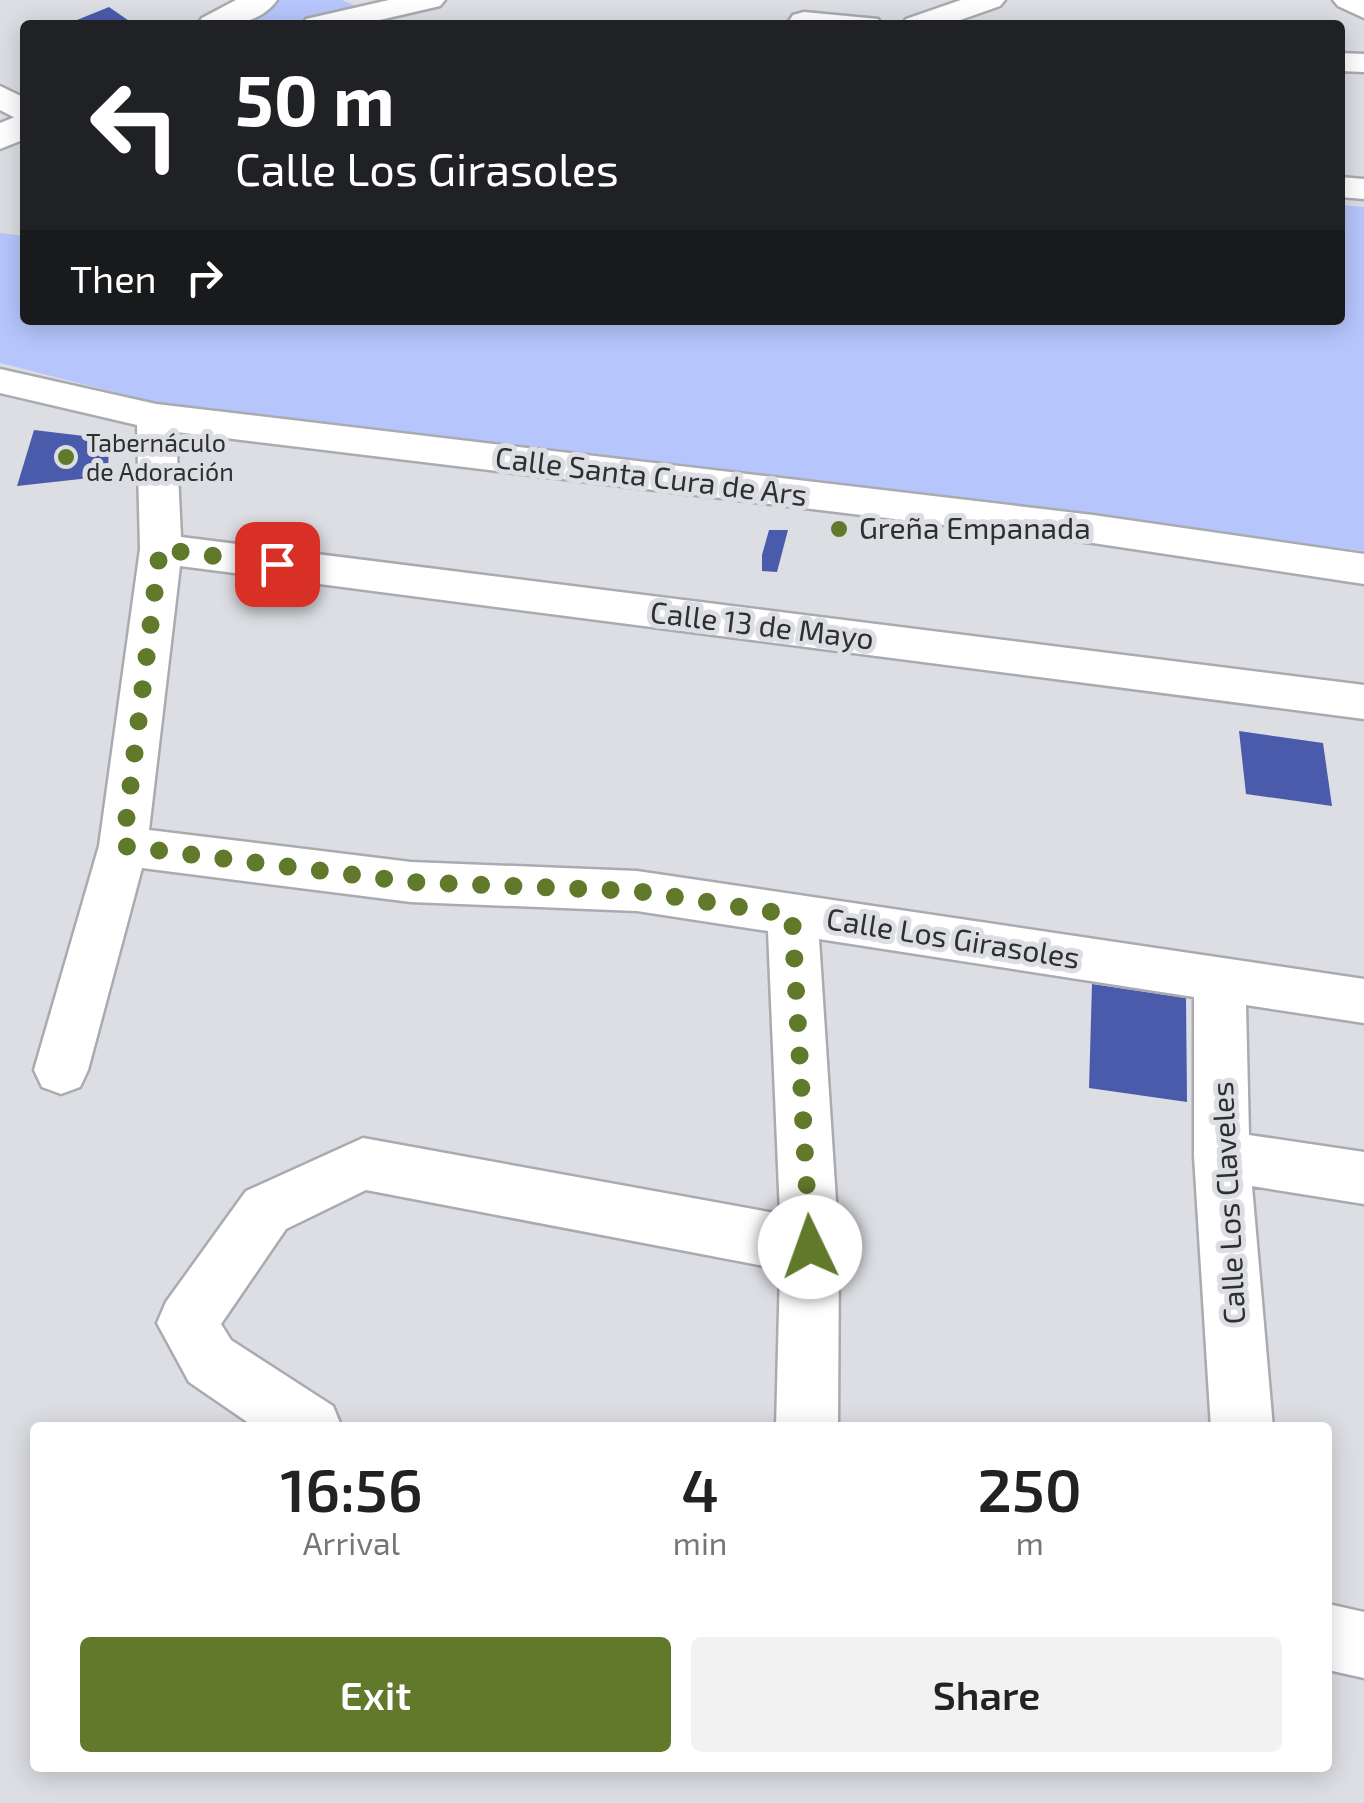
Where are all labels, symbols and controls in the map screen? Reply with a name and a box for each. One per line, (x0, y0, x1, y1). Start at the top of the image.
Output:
text: 50 m (235, 56, 395, 140)
icon: left (70, 60, 200, 190)
text: Calle Los Girasoles (235, 141, 619, 195)
icon: right (177, 250, 232, 305)
text: Then (70, 255, 157, 301)
place label: Tabernáculo de Adoración (86, 427, 234, 486)
street label: Calle Santa Cura de Ars (493, 438, 809, 512)
marker: Tabernáculo de Adoración (55, 446, 77, 468)
place label: Greña Empanada (859, 509, 1091, 545)
marker: Greña Empanada (828, 518, 850, 540)
pin (235, 522, 320, 607)
icon: arrive (250, 537, 305, 592)
street label: Calle 13 de Mayo (648, 592, 876, 656)
street label: Calle Los Girasoles (824, 899, 1082, 975)
street label: Calle Los Claveles (1203, 1081, 1251, 1325)
position arrow (758, 1195, 862, 1299)
text: 16:56 (280, 1452, 423, 1524)
text: 4 (681, 1452, 719, 1524)
text: 250 (978, 1452, 1082, 1524)
text: Arrival (303, 1523, 400, 1561)
text: min (673, 1523, 727, 1561)
text: m (1016, 1523, 1044, 1561)
button: Exit (80, 1637, 671, 1752)
button: Share (691, 1637, 1282, 1752)

